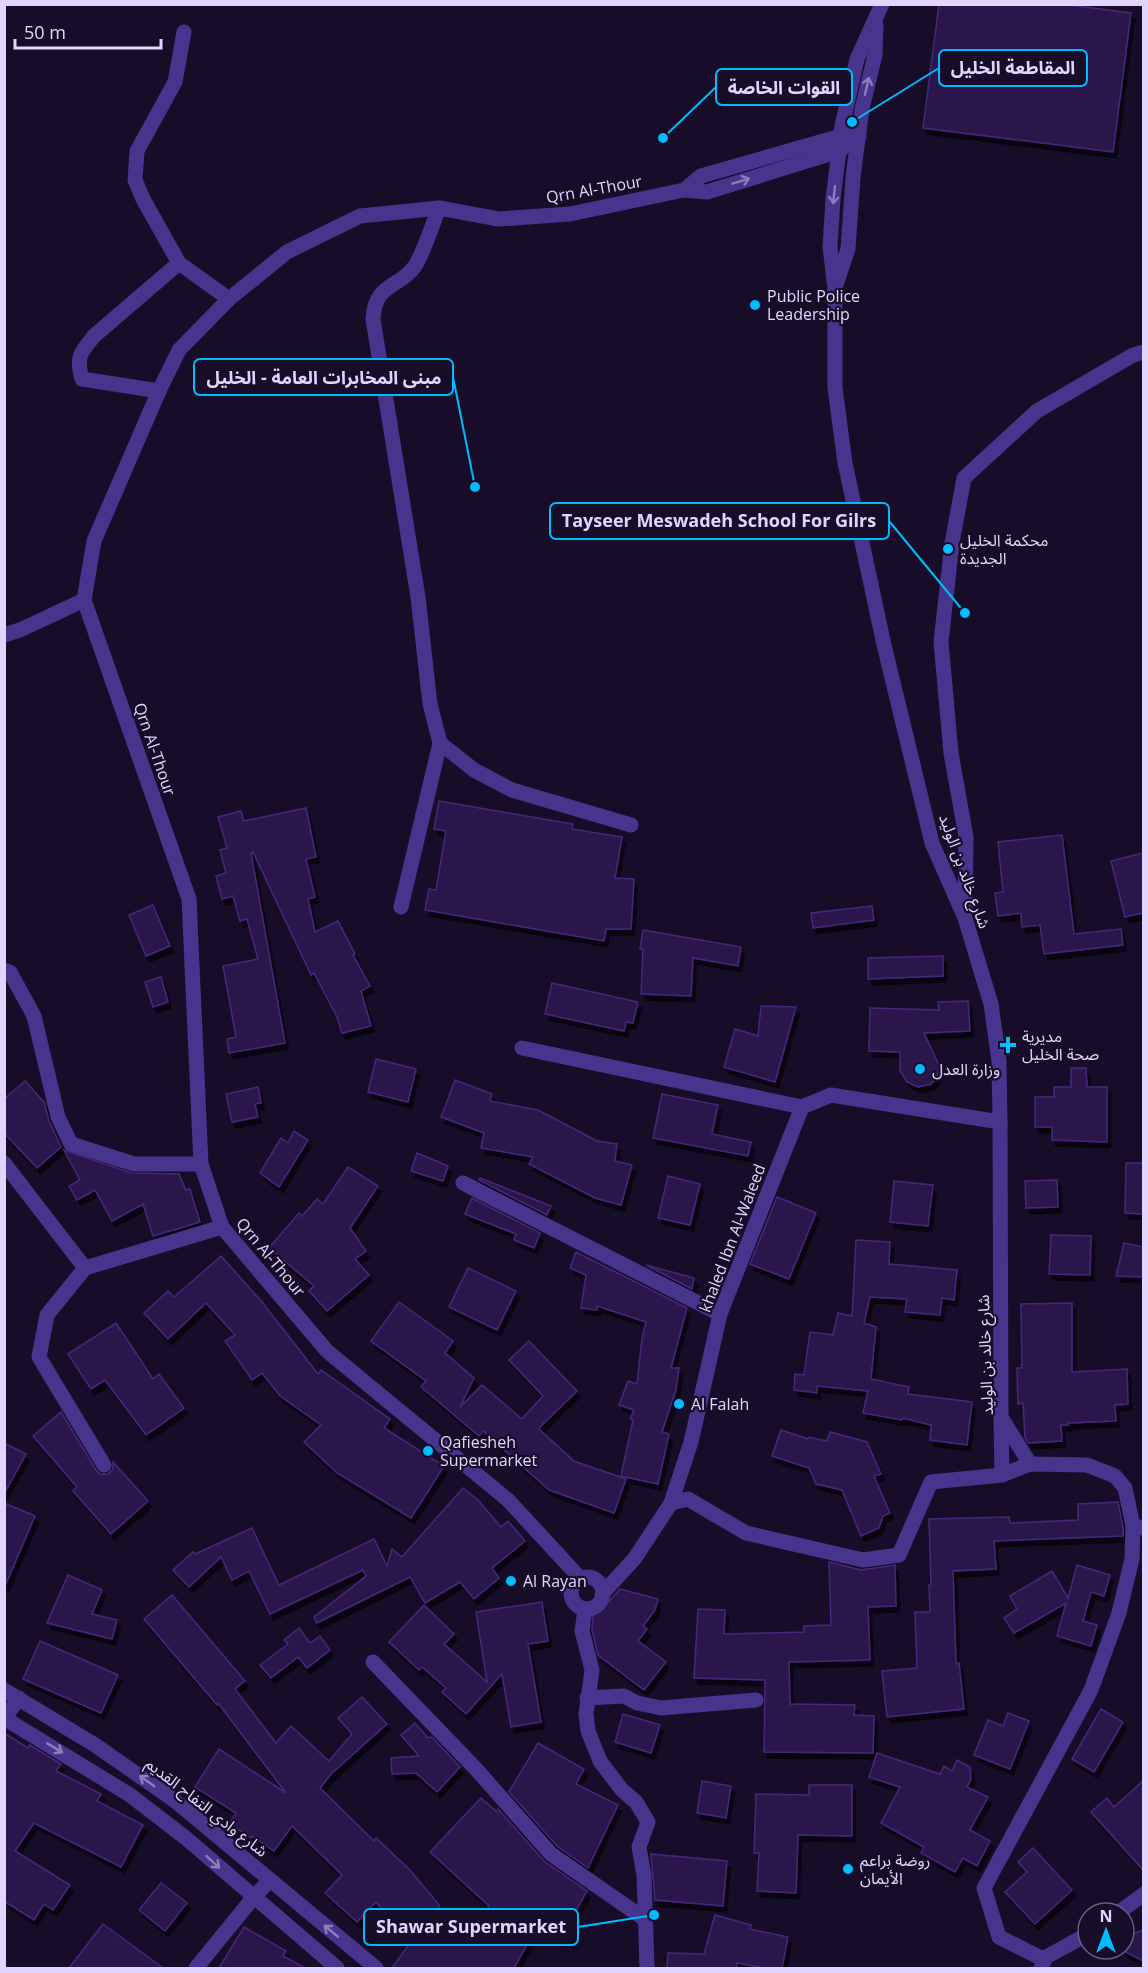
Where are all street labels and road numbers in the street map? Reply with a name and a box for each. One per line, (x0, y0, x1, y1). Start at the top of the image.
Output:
street label: Qrn Al-Thour (544, 170, 644, 208)
street label: Qrn Al-Thour (129, 700, 181, 799)
street label: شارع خالد بن الوليد (932, 811, 996, 932)
street label: khaled Ibn Al-Waleed (694, 1161, 770, 1315)
street label: Qrn Al-Thour (231, 1213, 311, 1302)
street label: شارع خالد بن الوليد (972, 1294, 1000, 1416)
street label: شارع وادي التفاح القديم (140, 1752, 273, 1863)

